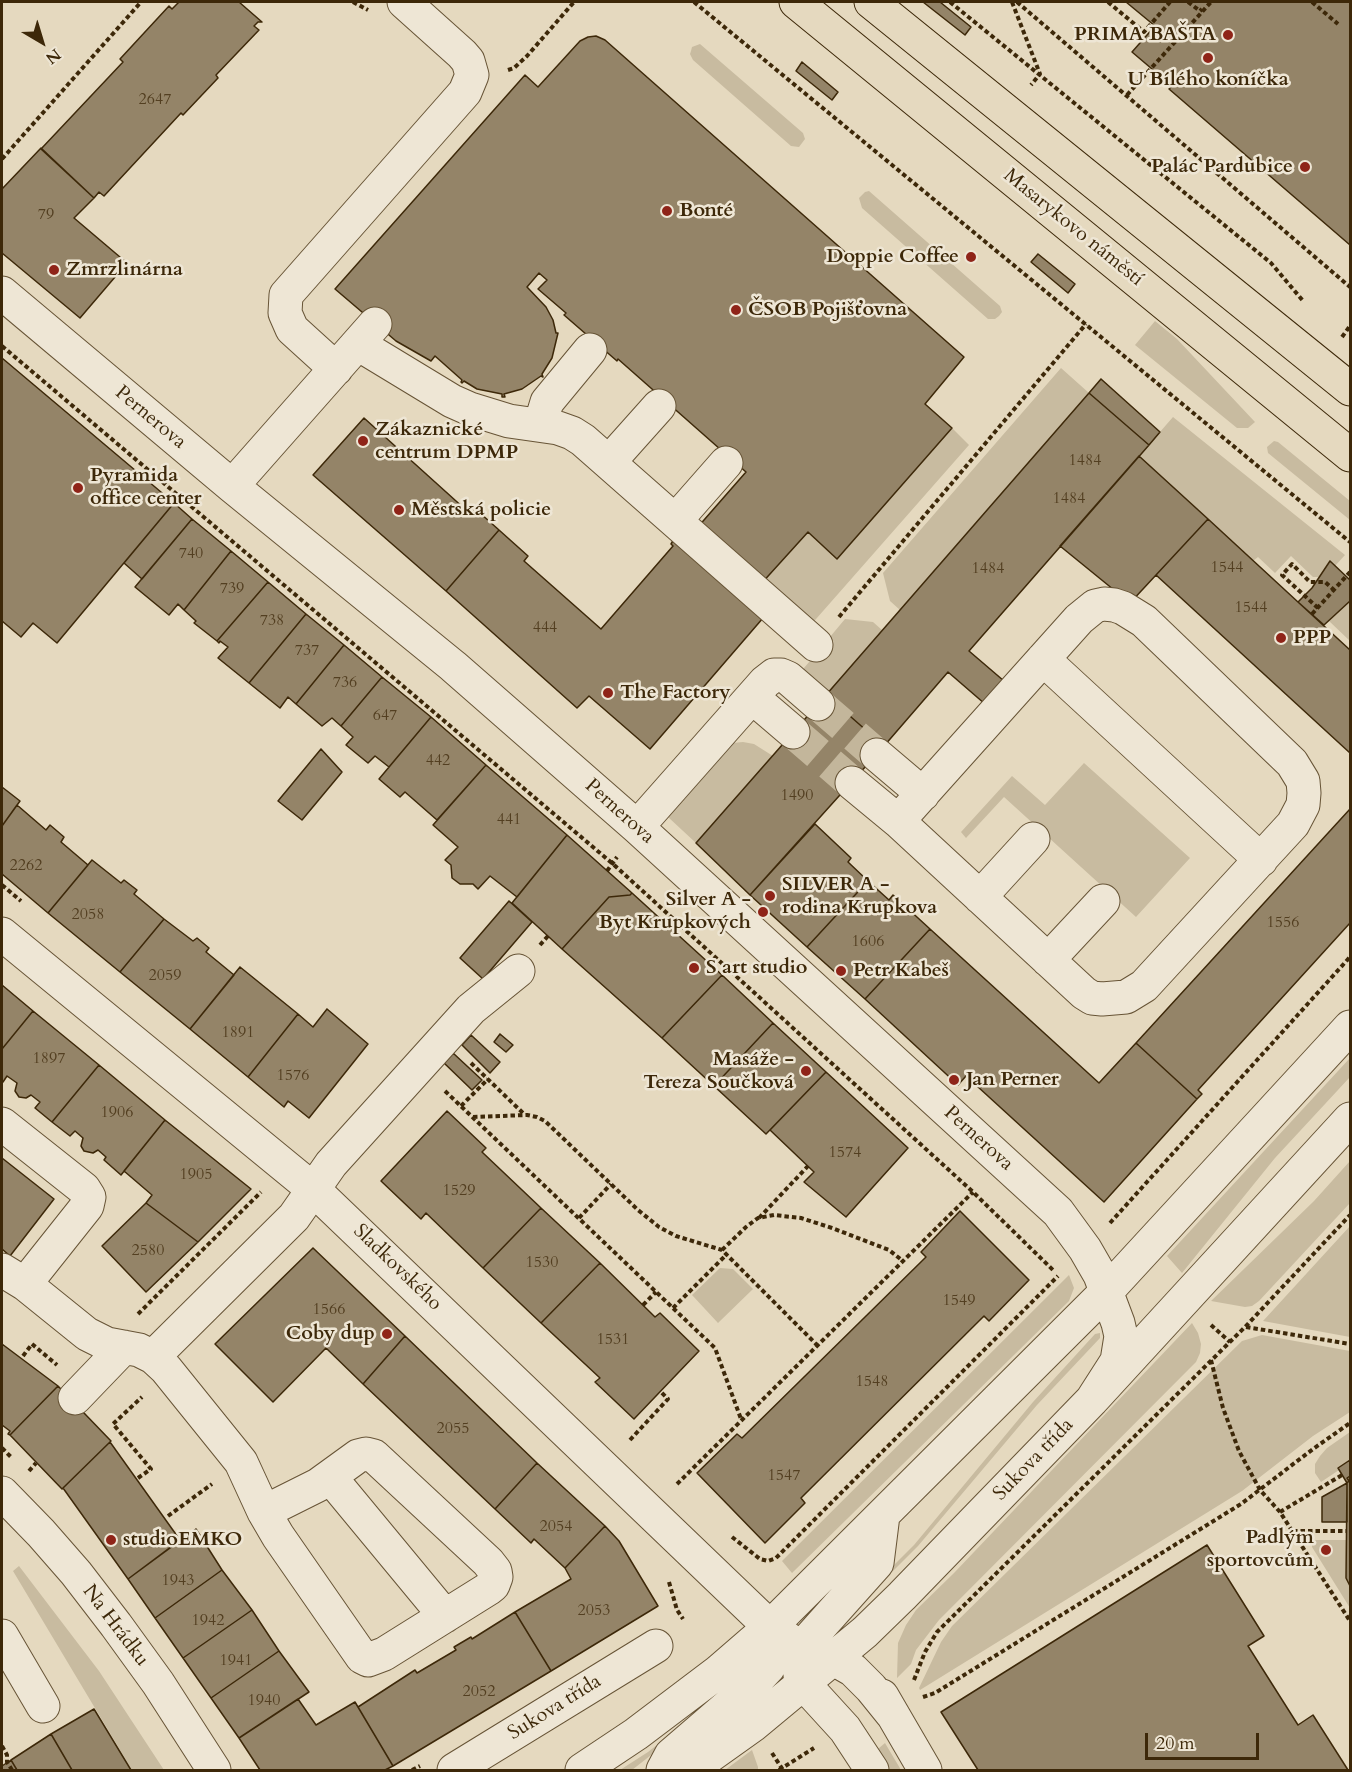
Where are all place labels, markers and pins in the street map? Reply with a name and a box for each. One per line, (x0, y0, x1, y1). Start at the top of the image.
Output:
place label: PRIMA BAŠTA (1074, 23, 1216, 47)
marker: PRIMA BAŠTA (1221, 28, 1235, 42)
marker: U Bílého koníčka (1201, 51, 1215, 65)
place label: U Bílého koníčka (1127, 68, 1289, 92)
place label: Palác Pardubice (1151, 155, 1293, 179)
marker: Palác Pardubice (1298, 160, 1312, 174)
place label: Bonté (679, 199, 733, 223)
marker: Bonté (660, 204, 674, 218)
place label: Doppie Coffee (826, 245, 959, 269)
marker: Doppie Coffee (964, 250, 978, 264)
place label: Zmrzlinárna (66, 258, 183, 282)
marker: Zmrzlinárna (47, 263, 61, 277)
place label: ČSOB Pojišťovna (748, 298, 907, 322)
marker: ČSOB Pojišťovna (729, 303, 743, 317)
place label: Zákaznické centrum DPMP (375, 418, 518, 465)
marker: Zákaznické centrum DPMP (356, 434, 370, 448)
place label: Pyramida office center (90, 464, 201, 511)
marker: Pyramida office center (71, 481, 85, 495)
place label: Městská policie (411, 498, 551, 522)
marker: Městská policie (392, 503, 406, 517)
place label: PPP (1293, 626, 1331, 650)
marker: PPP (1274, 631, 1288, 645)
place label: The Factory (620, 681, 731, 705)
marker: The Factory (601, 686, 615, 700)
place label: SILVER A - rodina Krupkova (782, 873, 937, 920)
place label: Silver A - Byt Krupkových (599, 888, 751, 935)
marker: SILVER A - rodina Krupkova (763, 889, 777, 903)
marker: Silver A - Byt Krupkových (756, 905, 770, 919)
place label: S art studio (706, 956, 807, 980)
place label: Petr Kabeš (853, 959, 949, 983)
marker: S art studio (687, 961, 701, 975)
marker: Petr Kabeš (834, 964, 848, 978)
place label: Masáže - Tereza Součková (643, 1048, 794, 1095)
marker: Masáže - Tereza Součková (799, 1064, 813, 1078)
place label: Jan Perner (966, 1068, 1059, 1092)
marker: Jan Perner (947, 1073, 961, 1087)
place label: Coby dup (286, 1322, 375, 1346)
marker: Coby dup (380, 1327, 394, 1341)
place label: Padlým sportovcům (1207, 1526, 1314, 1573)
place label: studioEMKO (123, 1528, 242, 1552)
marker: studioEMKO (104, 1533, 118, 1547)
marker: Padlým sportovcům (1319, 1543, 1333, 1557)

